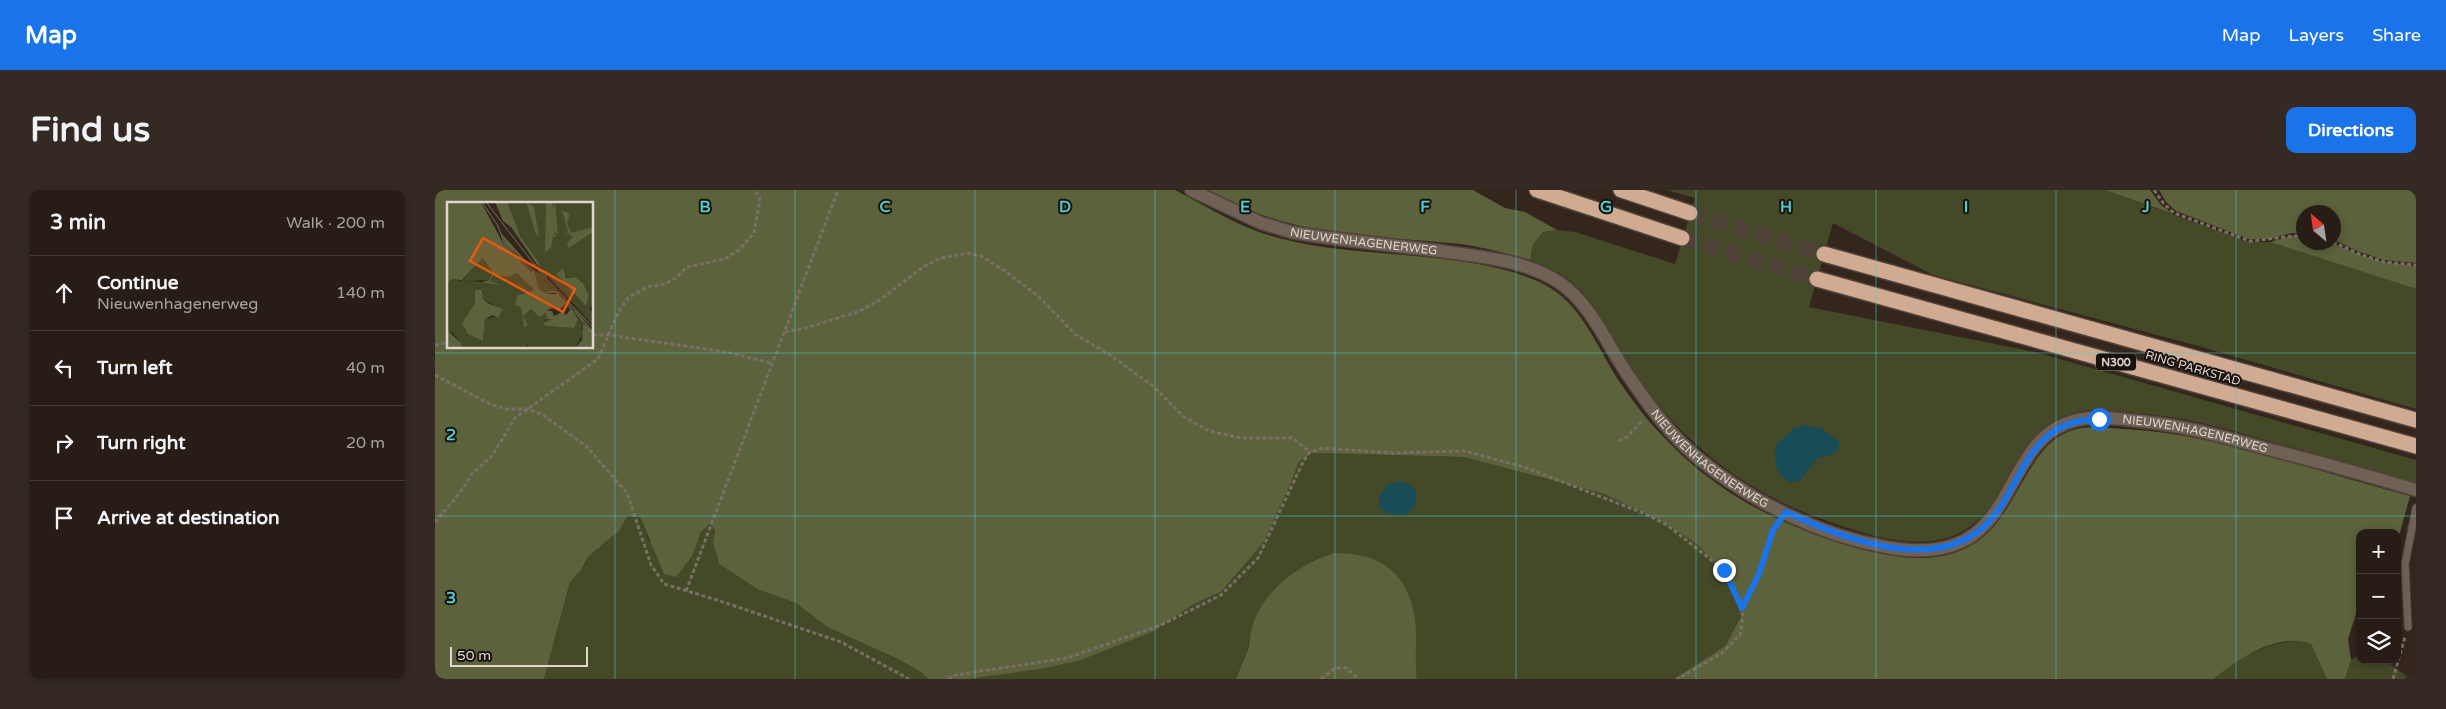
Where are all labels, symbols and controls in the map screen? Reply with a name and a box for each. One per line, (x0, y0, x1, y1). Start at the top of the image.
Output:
text: Map (25, 21, 77, 50)
text: Map (2222, 24, 2261, 46)
text: Layers (2289, 24, 2344, 46)
text: Share (2372, 24, 2421, 46)
button: Directions (2286, 107, 2416, 153)
text: Find us (30, 109, 150, 151)
text: B (699, 197, 711, 217)
text: C (879, 197, 891, 217)
text: D (1059, 197, 1071, 217)
text: E (1240, 197, 1250, 217)
text: F (1420, 197, 1430, 217)
text: G (1600, 197, 1612, 217)
text: H (1780, 197, 1792, 217)
text: I (1964, 197, 1968, 217)
text: J (2141, 197, 2150, 217)
inset map (447, 202, 594, 349)
north arrow (2296, 205, 2341, 250)
text: 3 min (50, 210, 106, 235)
text: Walk · 200 m (286, 213, 385, 233)
street label: NIEUWENHAGENERWEG (1289, 225, 1438, 258)
text: Continue (97, 272, 179, 294)
icon: ahead (50, 279, 78, 307)
text: 140 m (336, 283, 385, 303)
text: Nieuwenhagenerweg (97, 294, 258, 314)
street label: RING PARKSTAD (2144, 348, 2242, 388)
road number: N300 (2096, 353, 2136, 370)
icon: left (50, 354, 78, 382)
text: Turn left (97, 357, 173, 379)
text: 40 m (346, 358, 385, 378)
street label: NIEUWENHAGENERWEG (1648, 407, 1771, 511)
route start (2088, 408, 2111, 431)
street label: NIEUWENHAGENERWEG (2122, 412, 2270, 456)
text: 2 (446, 425, 456, 445)
icon: right (50, 429, 78, 457)
text: Turn right (97, 432, 185, 454)
text: 20 m (346, 433, 385, 453)
icon: arrive (50, 504, 78, 532)
text: Arrive at destination (97, 507, 280, 529)
map controls (2356, 529, 2401, 664)
button: + (2356, 529, 2401, 574)
route end (1713, 559, 1736, 582)
button: − (2356, 574, 2401, 619)
text: 3 (446, 588, 456, 608)
button: layers (2356, 619, 2401, 664)
scale bar (450, 644, 587, 667)
text: 50 m (457, 647, 491, 664)

